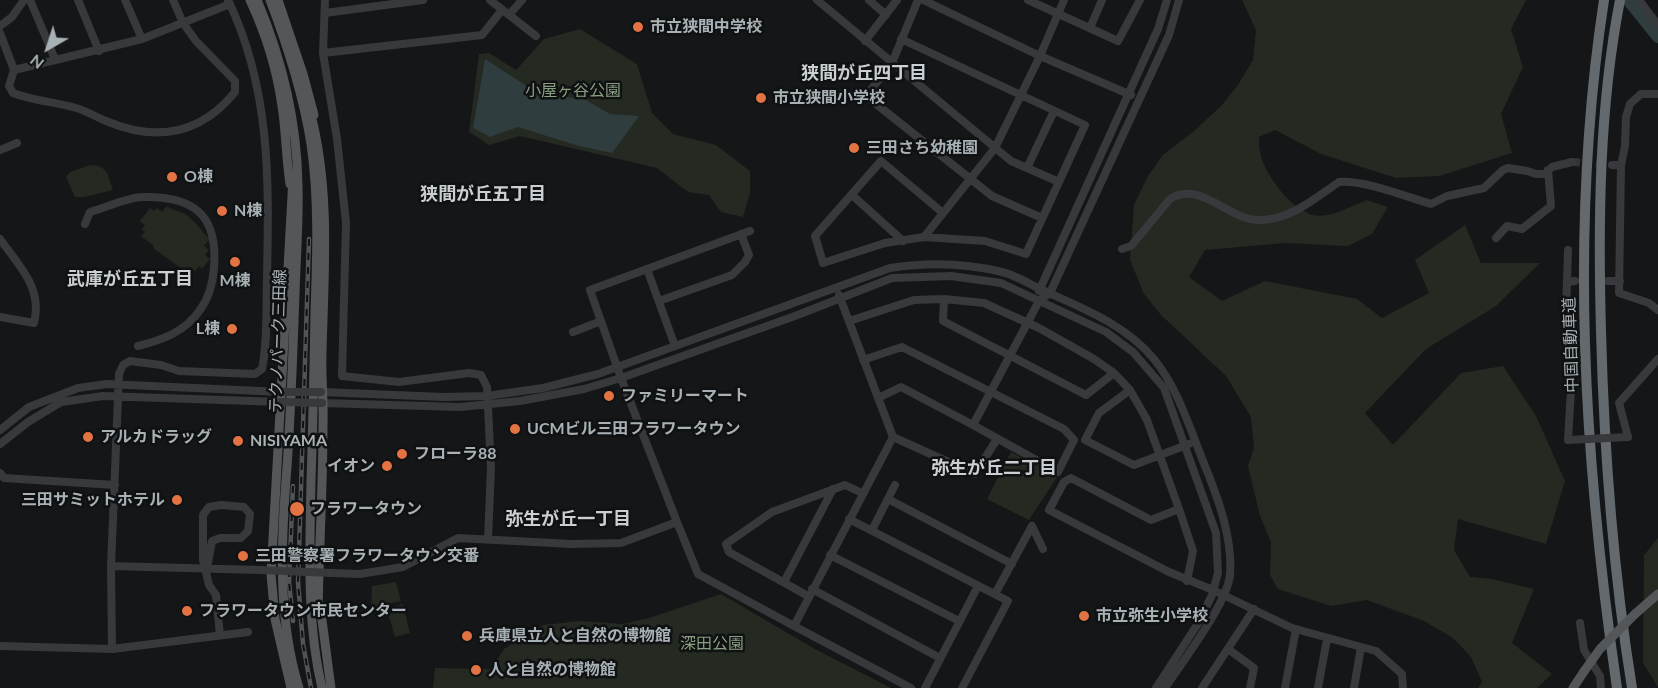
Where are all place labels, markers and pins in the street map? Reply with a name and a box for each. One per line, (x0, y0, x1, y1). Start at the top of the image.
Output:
place label: 市立狭間中学校 (650, 17, 762, 37)
marker: 市立狭間中学校 (631, 20, 645, 34)
place label: 市立狭間小学校 (773, 88, 885, 108)
marker: 市立狭間小学校 (754, 91, 768, 105)
place label: 三田さち幼稚園 (866, 138, 978, 158)
marker: 三田さち幼稚園 (847, 141, 861, 155)
place label: O棟 (184, 167, 213, 187)
marker: O棟 (165, 170, 179, 184)
place label: N棟 (234, 201, 262, 221)
marker: N棟 (215, 204, 229, 218)
marker: M棟 (228, 255, 242, 269)
place label: M棟 (219, 271, 251, 291)
place label: L棟 (196, 319, 220, 339)
marker: L棟 (225, 322, 239, 336)
place label: ファミリーマート (621, 386, 749, 406)
marker: ファミリーマート (602, 389, 616, 403)
place label: UCMビル三田フラワータウン (527, 419, 741, 439)
marker: UCMビル三田フラワータウン (508, 422, 522, 436)
place label: アルカドラッグ (100, 427, 212, 447)
marker: アルカドラッグ (81, 430, 95, 444)
place label: NISIYAMA (250, 431, 327, 451)
marker: NISIYAMA (231, 434, 245, 448)
place label: フローラ88 (414, 444, 497, 464)
marker: フローラ88 (395, 447, 409, 461)
place label: イオン (327, 456, 375, 476)
marker: イオン (380, 459, 394, 473)
place label: 三田サミットホテル (21, 490, 165, 510)
marker: 三田サミットホテル (170, 493, 184, 507)
place label: フラワータウン (310, 499, 422, 519)
marker: フラワータウン (288, 500, 306, 518)
place label: 三田警察署フラワータウン交番 (255, 546, 479, 566)
marker: 三田警察署フラワータウン交番 (236, 549, 250, 563)
place label: フラワータウン市民センター (199, 601, 407, 621)
marker: フラワータウン市民センター (180, 604, 194, 618)
place label: 市立弥生小学校 (1096, 606, 1208, 626)
marker: 市立弥生小学校 (1077, 609, 1091, 623)
place label: 兵庫県立人と自然の博物館 (479, 626, 671, 646)
marker: 兵庫県立人と自然の博物館 (460, 629, 474, 643)
place label: 人と自然の博物館 (488, 660, 616, 680)
marker: 人と自然の博物館 (469, 663, 483, 677)

